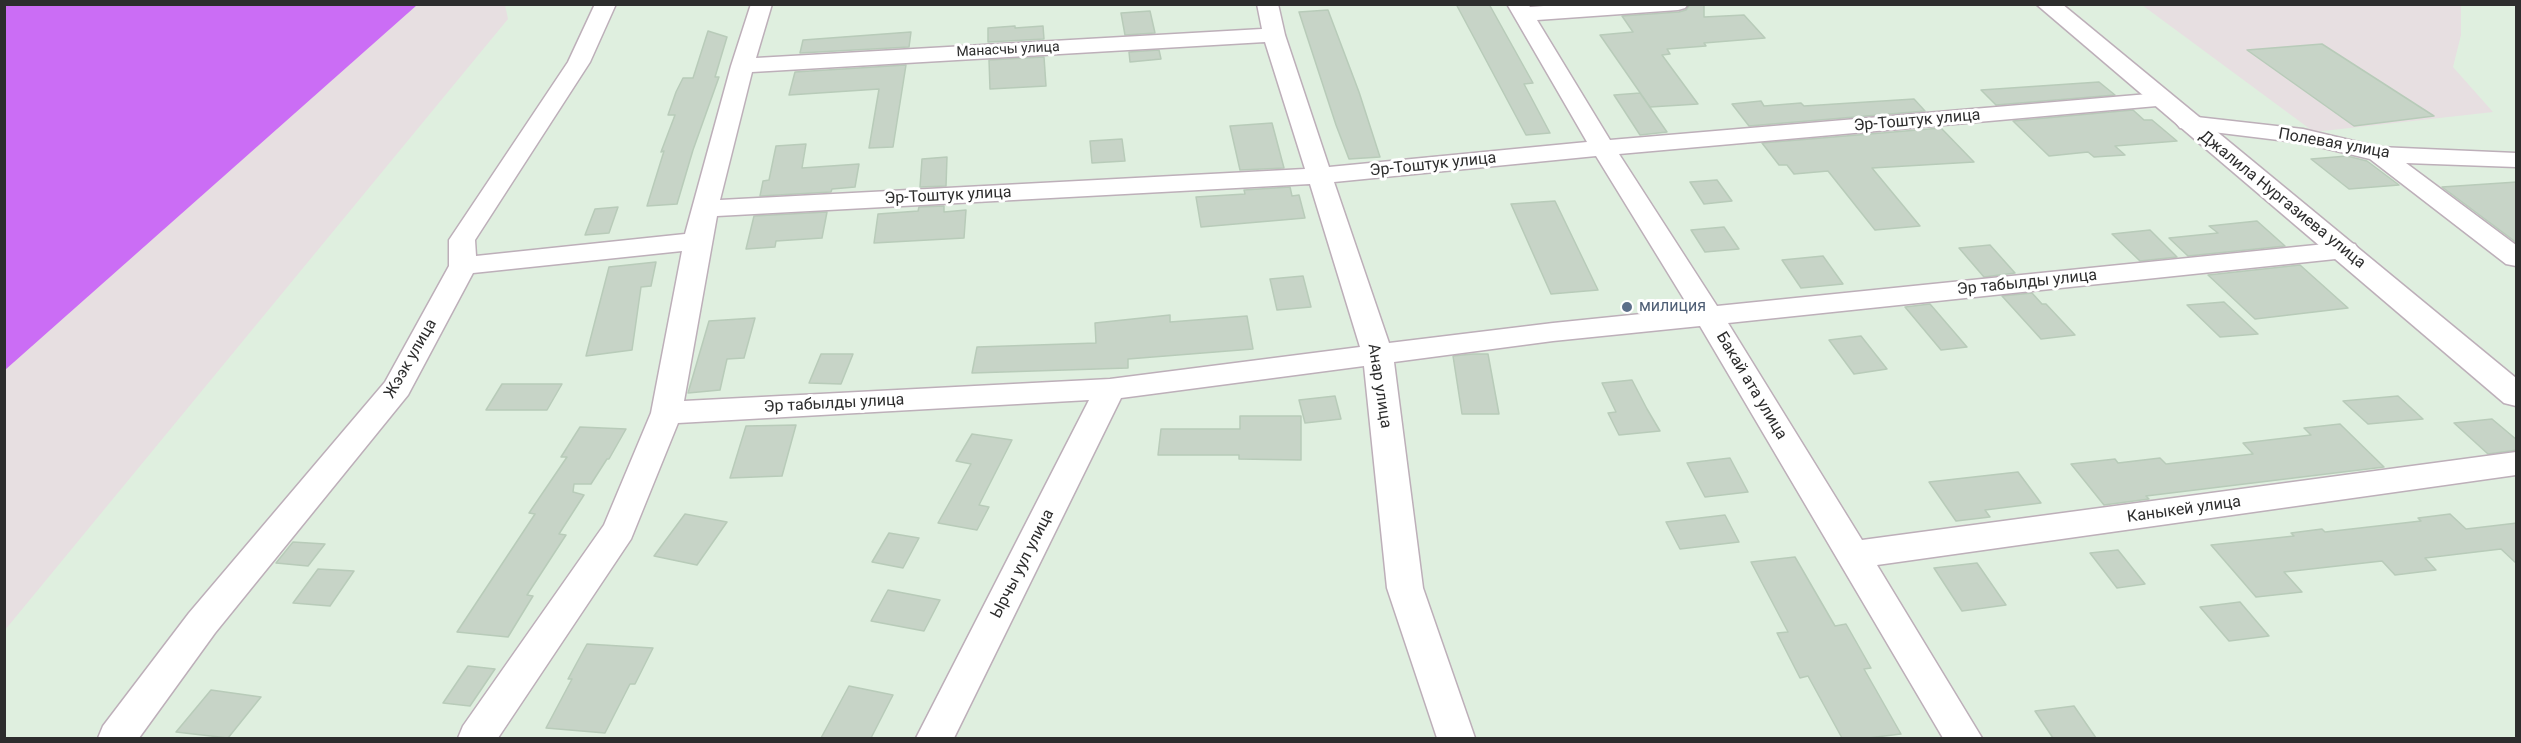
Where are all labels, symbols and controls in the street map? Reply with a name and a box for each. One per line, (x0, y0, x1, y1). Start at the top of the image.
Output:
street label: Манасчы улица (956, 39, 1060, 61)
street label: Эр-Тоштук улица (1853, 106, 1981, 136)
street label: Полевая улица (2277, 125, 2391, 163)
street label: Джалила Нургазиева улица (2195, 127, 2369, 273)
street label: Эр-Тоштук улица (1369, 149, 1497, 181)
street label: Эр-Тоштук улица (884, 183, 1012, 209)
street label: Эр табылды улица (1956, 266, 2098, 300)
place label: милиция (1639, 297, 1706, 317)
marker: милиция (1620, 300, 1634, 314)
street label: Жээк улица (381, 316, 441, 402)
street label: Бакай ата улица (1711, 329, 1791, 443)
street label: Анар улица (1363, 342, 1395, 430)
street label: Эр табылды улица (763, 391, 905, 417)
street label: Каныкей улица (2126, 493, 2242, 527)
street label: Ырчы уул улица (987, 506, 1059, 622)

